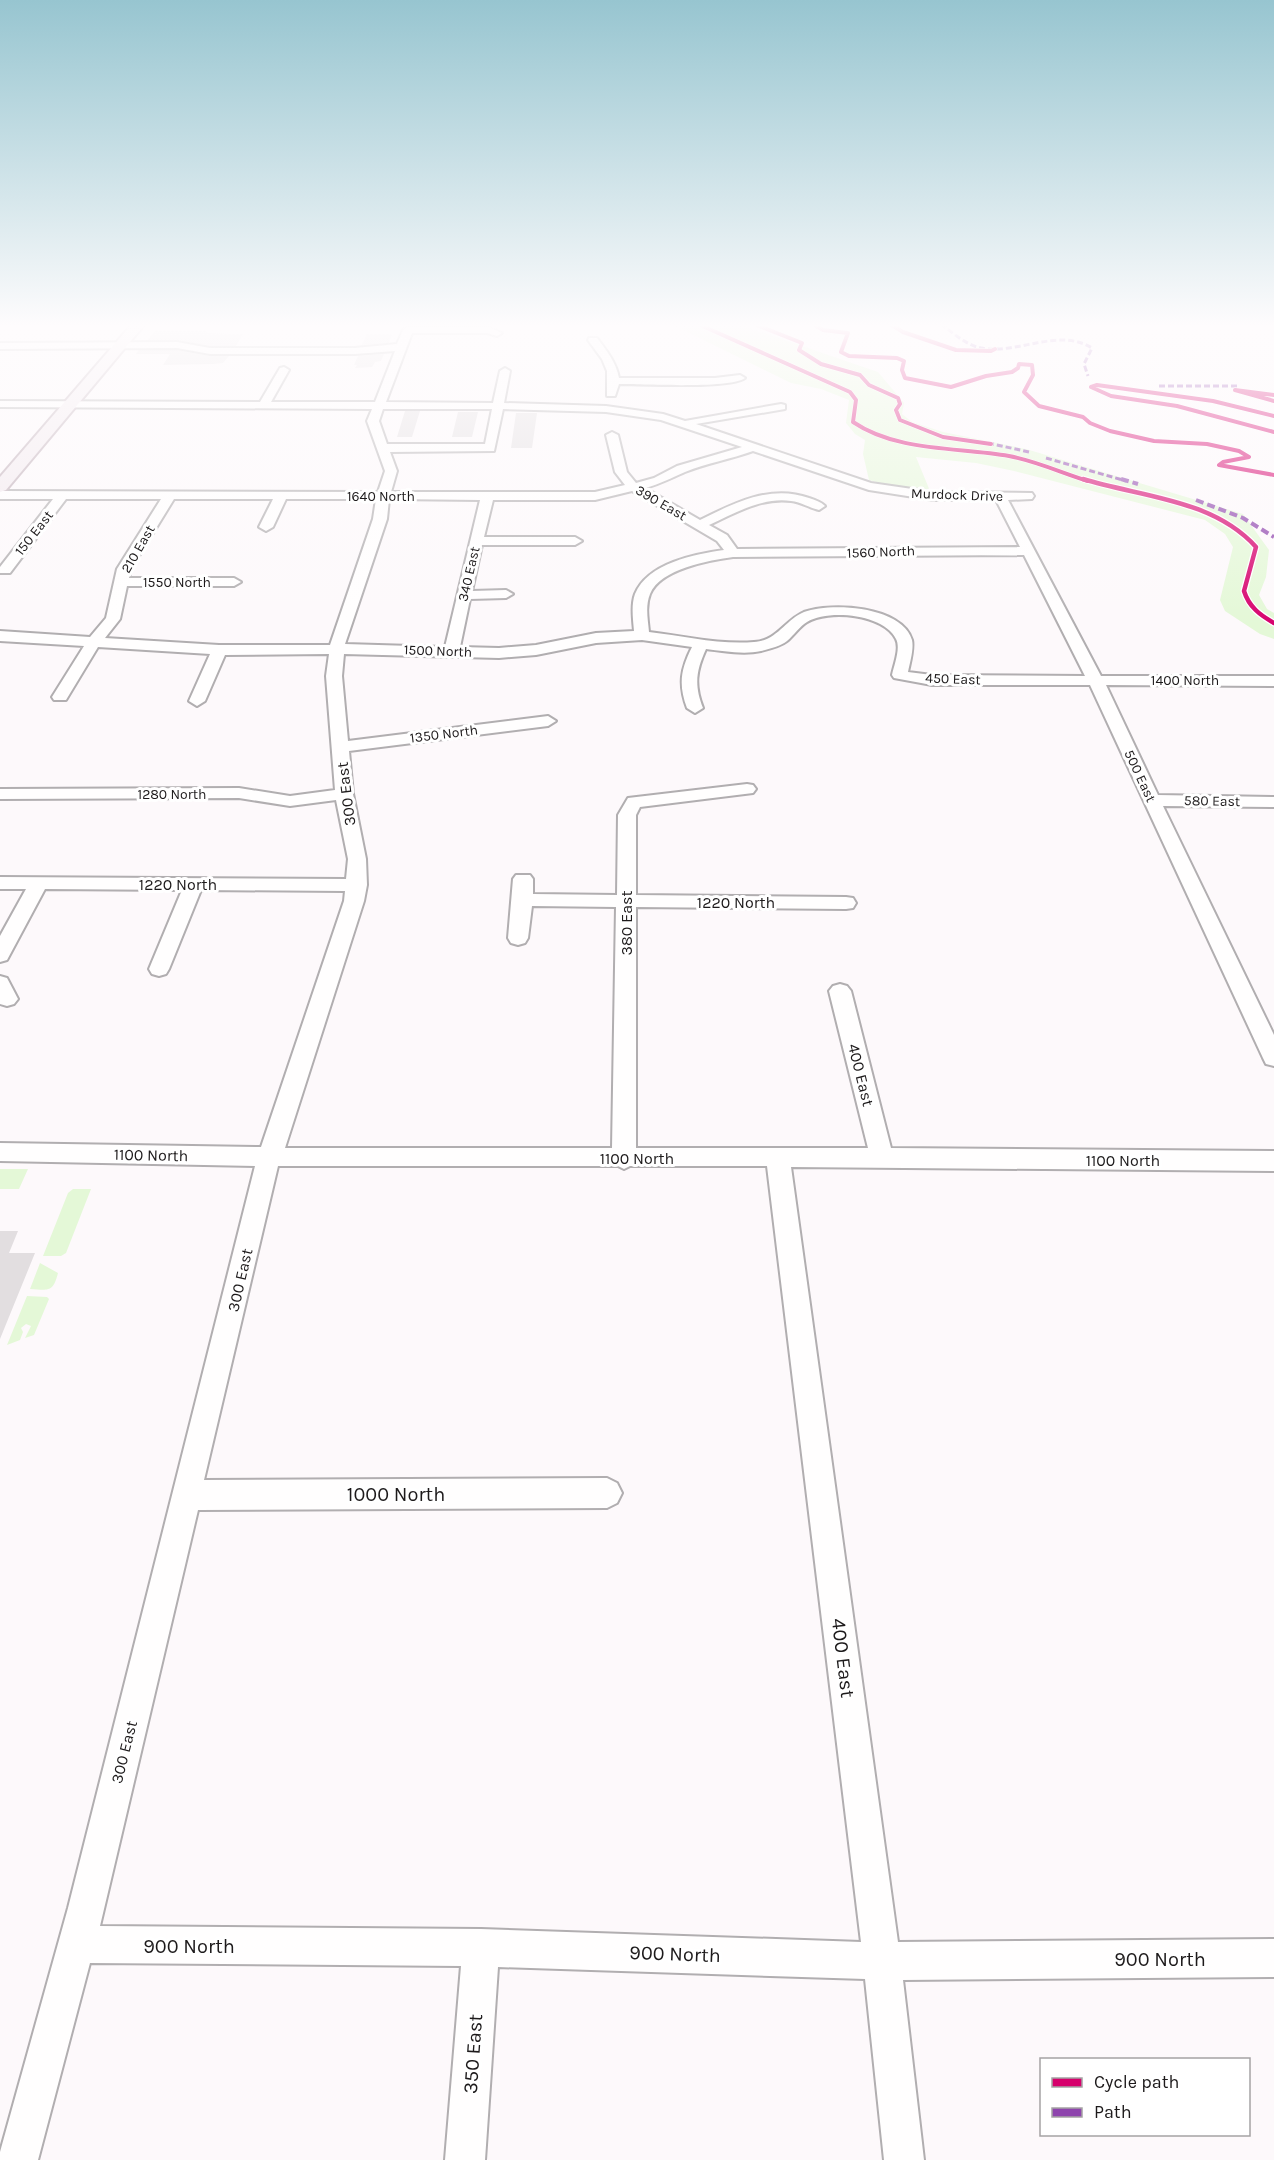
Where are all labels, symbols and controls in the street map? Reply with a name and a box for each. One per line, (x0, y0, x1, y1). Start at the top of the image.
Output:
street label: 390 East (632, 482, 690, 524)
street label: Murdock Drive (910, 485, 1004, 505)
street label: 1640 North (347, 488, 415, 505)
street label: 150 East (11, 507, 57, 559)
street label: 210 East (117, 522, 159, 576)
street label: 1560 North (847, 542, 915, 562)
street label: 340 East (454, 545, 484, 603)
street label: 1550 North (143, 574, 211, 591)
street label: 1500 North (403, 641, 473, 661)
street label: 450 East (925, 670, 981, 688)
street label: 1400 North (1151, 672, 1219, 689)
street label: 1350 North (409, 721, 479, 747)
street label: 500 East (1120, 747, 1160, 805)
street label: 300 East (333, 761, 359, 827)
street label: 1280 North (138, 786, 206, 803)
street label: 580 East (1184, 792, 1240, 810)
street label: 1220 North (139, 875, 217, 894)
street label: 380 East (617, 891, 636, 955)
street label: 1220 North (697, 893, 775, 912)
street label: 400 East (844, 1042, 878, 1108)
street label: 1100 North (114, 1145, 188, 1165)
street label: 1100 North (600, 1149, 674, 1168)
street label: 1100 North (1086, 1151, 1160, 1170)
street label: 300 East (223, 1246, 257, 1314)
street label: 1000 North (347, 1483, 445, 1506)
street label: 400 East (827, 1617, 859, 1700)
street label: 300 East (107, 1718, 141, 1786)
street label: 900 North (143, 1935, 235, 1958)
street label: 900 North (629, 1941, 721, 1967)
street label: 900 North (1114, 1948, 1206, 1971)
street label: 350 East (459, 2013, 487, 2095)
legend (1040, 2058, 1250, 2136)
text: Cycle path (1094, 2071, 1179, 2093)
text: Path (1094, 2101, 1132, 2123)

